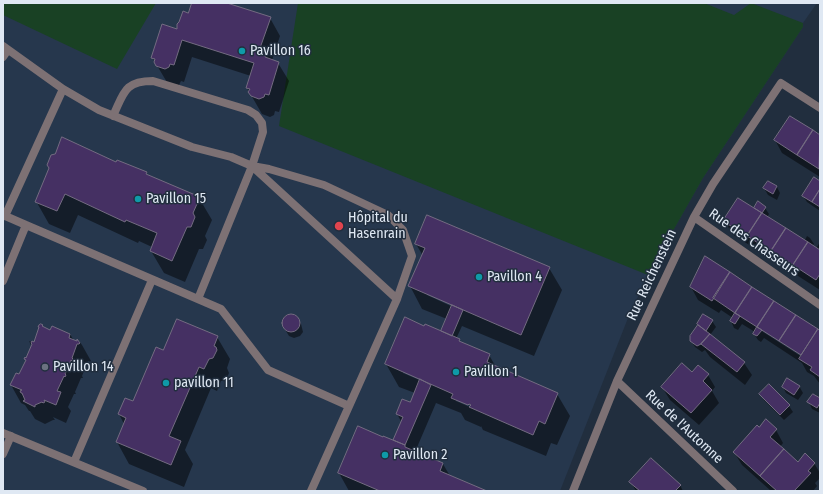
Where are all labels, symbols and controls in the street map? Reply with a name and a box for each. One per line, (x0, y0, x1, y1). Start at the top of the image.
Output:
place label: Pavillon 16 (250, 43, 311, 59)
marker: Pavillon 16 (237, 46, 247, 56)
place label: Pavillon 15 (146, 191, 206, 207)
marker: Pavillon 15 (133, 194, 143, 204)
street label: Rue des Chasseurs (705, 206, 803, 280)
place label: Hôpital du Hasenrain (348, 210, 408, 242)
marker: Hôpital du Hasenrain (333, 220, 345, 232)
street label: Rue Reichenstein (623, 227, 681, 323)
place label: Pavillon 4 (487, 269, 542, 285)
marker: Pavillon 4 (474, 272, 484, 282)
place label: Pavillon 14 (53, 359, 114, 375)
marker: Pavillon 14 (40, 362, 50, 372)
place label: Pavillon 1 (464, 364, 518, 380)
marker: Pavillon 1 (451, 367, 461, 377)
place label: pavillon 11 (174, 375, 234, 391)
marker: pavillon 11 (161, 378, 171, 388)
street label: Rue de l'Automne (642, 387, 726, 467)
place label: Pavillon 2 (393, 447, 448, 463)
marker: Pavillon 2 (380, 450, 390, 460)

